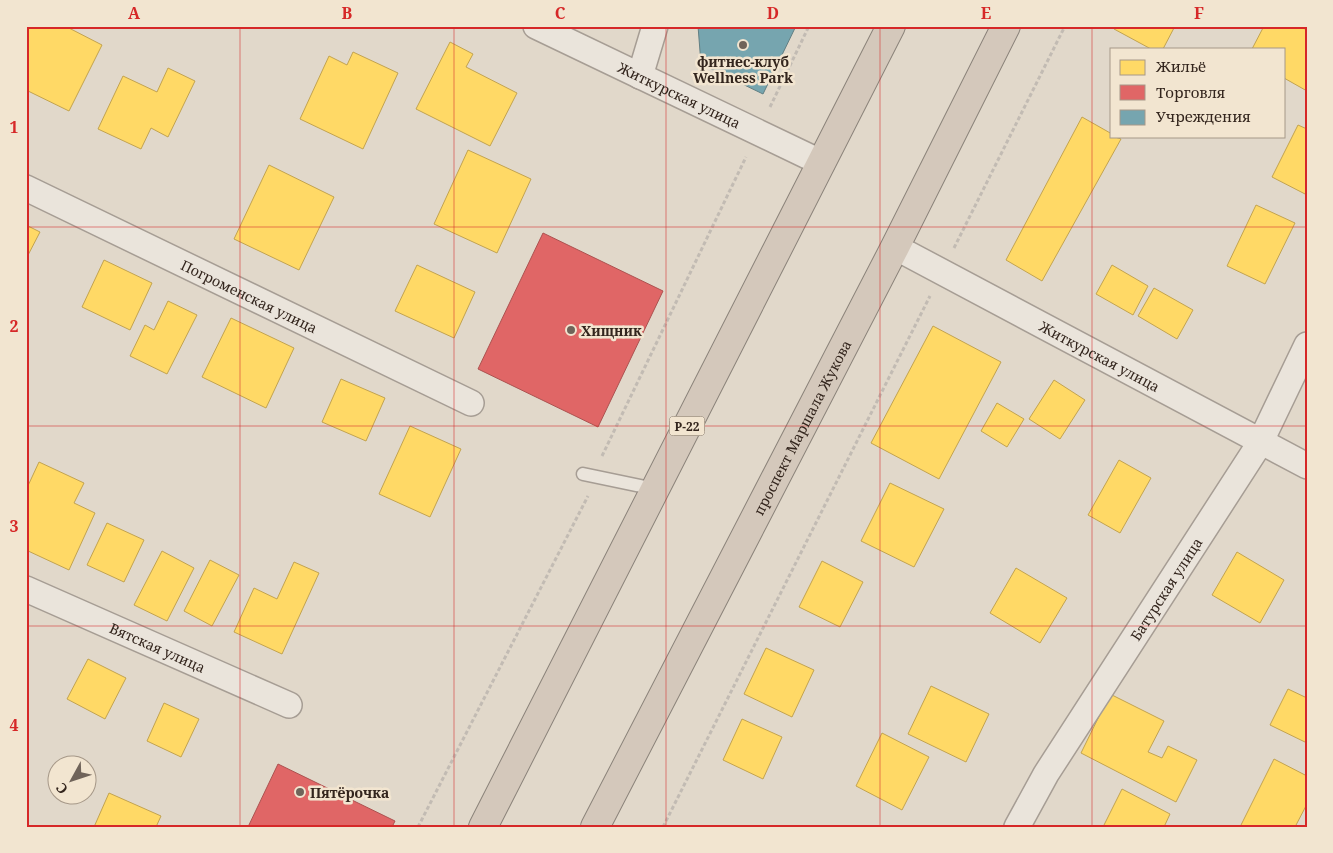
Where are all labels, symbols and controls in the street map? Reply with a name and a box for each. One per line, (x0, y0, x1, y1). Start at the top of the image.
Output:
text: A (128, 2, 141, 24)
text: B (342, 2, 353, 24)
text: C (555, 2, 566, 24)
text: D (767, 2, 779, 24)
text: E (981, 2, 991, 24)
text: F (1194, 2, 1204, 24)
marker: фитнес-клуб Wellness Park (737, 39, 749, 51)
legend (1110, 48, 1286, 138)
place label: фитнес-клуб Wellness Park (693, 52, 793, 87)
text: Жильё (1155, 56, 1206, 76)
street label: Житкурская улица (614, 57, 744, 132)
text: Торговля (1156, 82, 1225, 102)
text: Учреждения (1156, 106, 1251, 126)
text: 1 (9, 116, 19, 138)
street label: Погроменская улица (178, 255, 321, 337)
text: 2 (9, 315, 19, 337)
street label: Житкурская улица (1035, 316, 1163, 396)
place label: Хищник (581, 321, 642, 340)
marker: Хищник (565, 324, 577, 336)
street label: проспект Маршала Жукова (749, 336, 855, 518)
road number: Р-22 (670, 416, 704, 436)
text: 3 (9, 515, 19, 537)
street label: Батурская улица (1125, 534, 1206, 644)
street label: Вятская улица (107, 618, 209, 677)
text: 4 (9, 714, 19, 736)
north arrow (48, 756, 98, 806)
text: С (51, 779, 72, 798)
place label: Пятёрочка (310, 783, 389, 802)
marker: Пятёрочка (294, 786, 306, 798)

